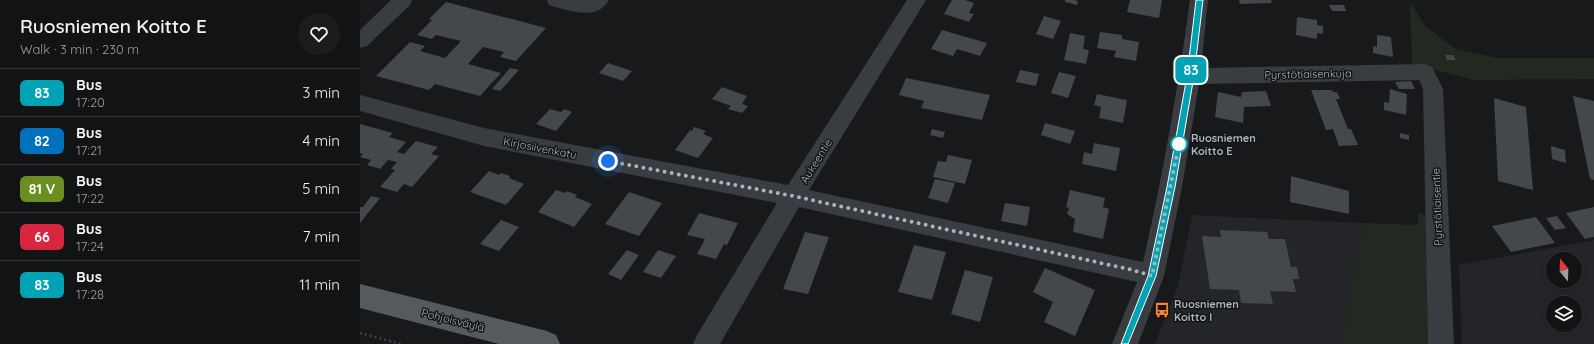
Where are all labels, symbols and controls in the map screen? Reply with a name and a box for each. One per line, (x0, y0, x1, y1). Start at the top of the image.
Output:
button: heart (298, 13, 340, 55)
text: Ruosniemen Koitto E (20, 14, 207, 38)
text: Walk · 3 min · 230 m (20, 41, 139, 57)
line badge: 83 (1173, 57, 1209, 83)
text: 83 (1183, 61, 1199, 79)
street label: Pyrstötiaisenkuja (1264, 66, 1352, 82)
text: Bus (76, 75, 102, 94)
text: 3 min (302, 83, 340, 102)
text: 83 (34, 84, 50, 102)
text: 17:20 (76, 94, 105, 110)
text: Bus (76, 123, 102, 142)
text: 4 min (302, 131, 340, 150)
place label: Ruosniemen Koitto E (1191, 131, 1256, 158)
text: 82 (34, 132, 50, 150)
street label: Kirjosiivenkatu (502, 134, 578, 162)
marker: Ruosniemen Koitto E (1170, 135, 1188, 153)
street label: Aukeentie (797, 136, 835, 186)
text: 17:21 (76, 142, 102, 158)
your location (598, 151, 618, 171)
street label: Pyrstötiaisentie (1429, 168, 1445, 246)
text: Bus (76, 171, 102, 190)
text: 5 min (302, 179, 340, 198)
text: 81 V (29, 180, 55, 198)
text: 17:22 (76, 190, 104, 206)
text: Bus (76, 219, 102, 238)
text: 7 min (303, 227, 340, 246)
text: 66 (34, 228, 50, 246)
text: 17:24 (76, 238, 104, 254)
north arrow (1546, 252, 1582, 288)
map controls (1546, 252, 1582, 332)
text: Bus (76, 267, 102, 286)
text: 11 min (299, 275, 340, 294)
text: 83 (34, 276, 50, 294)
text: 17:28 (76, 286, 104, 302)
button: layers (1546, 296, 1582, 332)
place label: Ruosniemen Koitto I (1174, 297, 1239, 324)
bus stop icon: Ruosniemen Koitto I (1153, 301, 1171, 319)
street label: Pohjoisväylä (420, 305, 486, 335)

